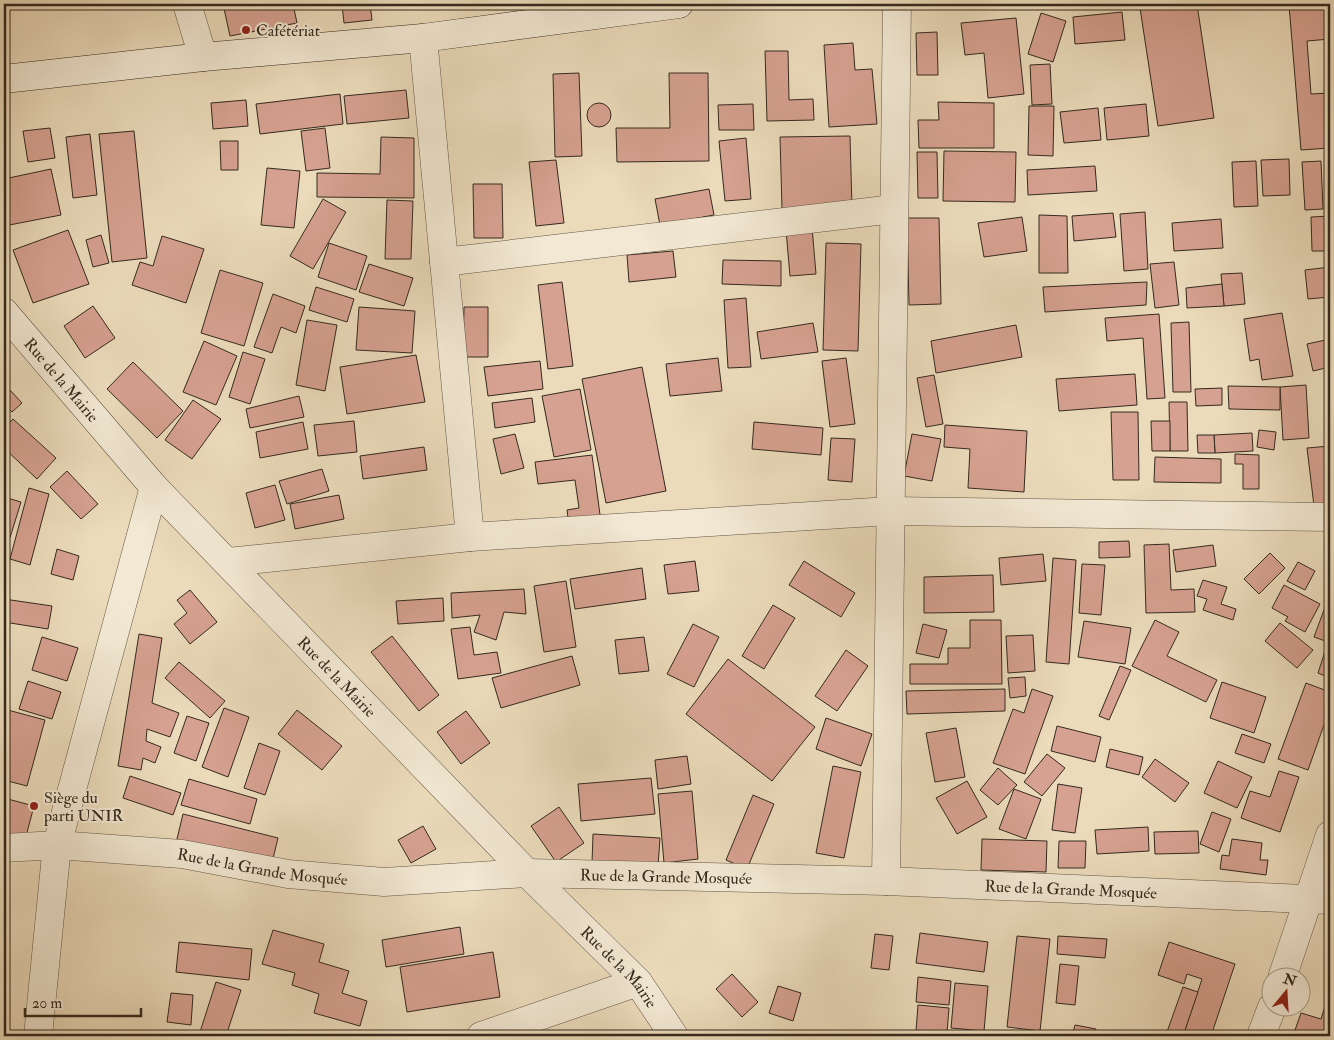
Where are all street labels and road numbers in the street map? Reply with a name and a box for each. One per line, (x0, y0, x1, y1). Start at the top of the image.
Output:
street label: Rue de la Mairie (19, 334, 103, 427)
street label: Rue de la Mairie (293, 633, 380, 722)
street label: Rue de la Grande Mosquée (176, 844, 349, 890)
street label: Rue de la Grande Mosquée (580, 865, 753, 889)
street label: Rue de la Grande Mosquée (984, 876, 1158, 904)
street label: Rue de la Mairie (576, 922, 661, 1012)

